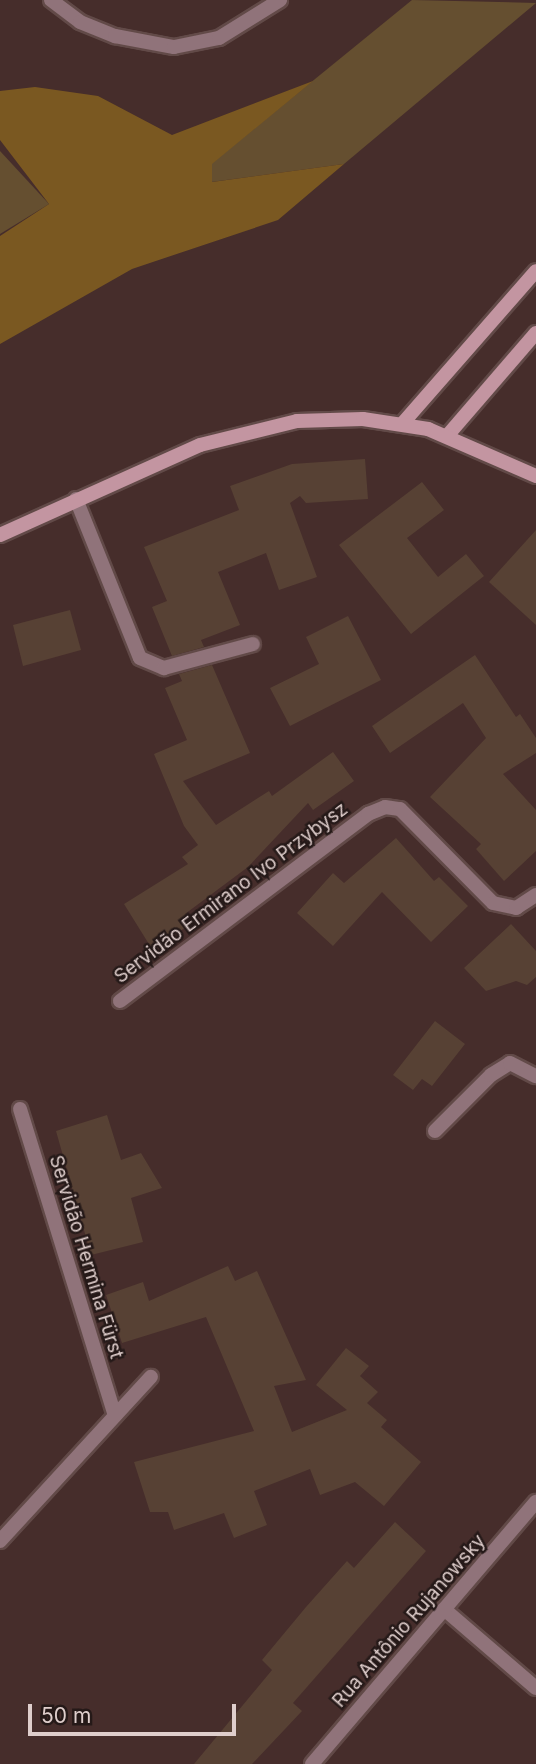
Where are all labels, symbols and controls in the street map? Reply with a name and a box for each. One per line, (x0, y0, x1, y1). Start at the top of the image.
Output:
street label: Servidão Ermirano Ivo Przybysz (110, 798, 352, 988)
street label: Servidão Hermina Fürst (44, 1153, 128, 1361)
street label: Rua Antônio Rujanowsky (328, 1530, 490, 1712)
scale bar (32, 1690, 240, 1734)
text: 50 m (41, 1703, 91, 1728)

